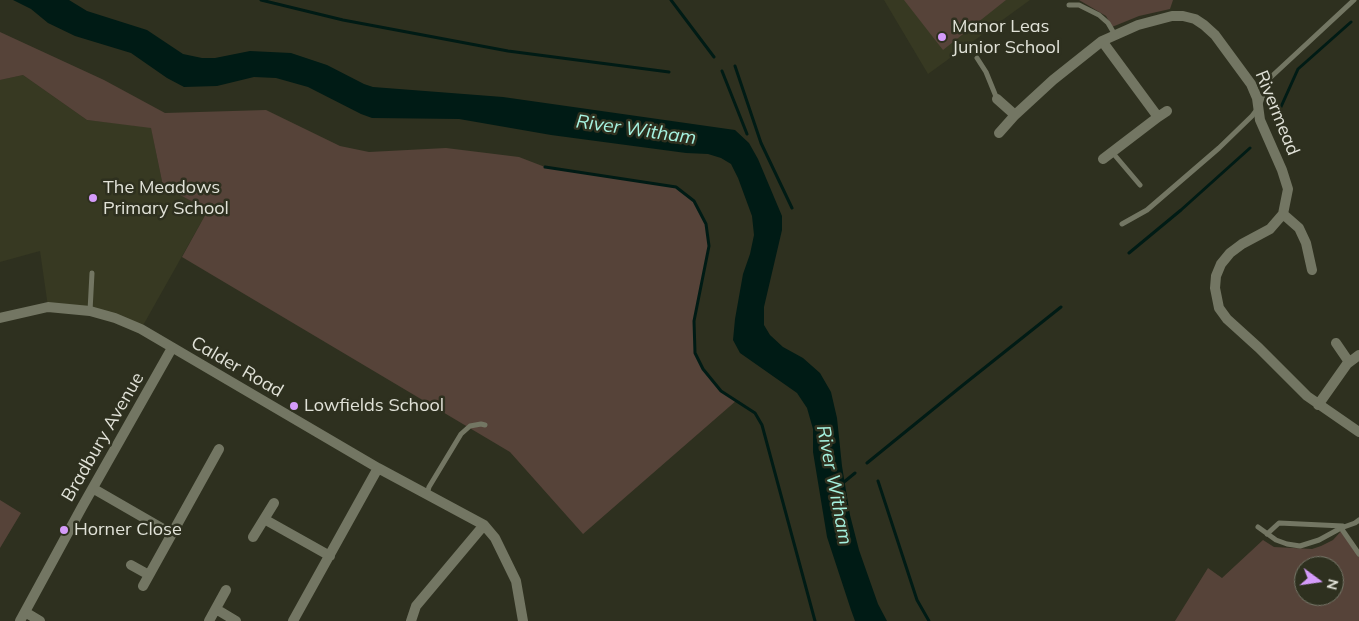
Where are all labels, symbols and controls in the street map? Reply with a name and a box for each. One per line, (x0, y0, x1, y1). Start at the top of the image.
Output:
place label: Manor Leas Junior School (952, 16, 1060, 58)
marker: Manor Leas Junior School (936, 31, 948, 43)
street label: Rivermead (1250, 67, 1304, 159)
water label: River Witham (574, 110, 698, 150)
place label: The Meadows Primary School (103, 177, 229, 220)
marker: The Meadows Primary School (87, 192, 99, 204)
street label: Calder Road (187, 332, 287, 402)
street label: Bradbury Avenue (57, 369, 149, 505)
place label: Lowfields School (304, 395, 444, 417)
marker: Lowfields School (288, 400, 300, 412)
water label: River Witham (811, 423, 857, 547)
place label: Horner Close (74, 519, 182, 541)
marker: Horner Close (58, 524, 70, 536)
north arrow (1294, 556, 1344, 606)
text: N (1323, 577, 1343, 592)

